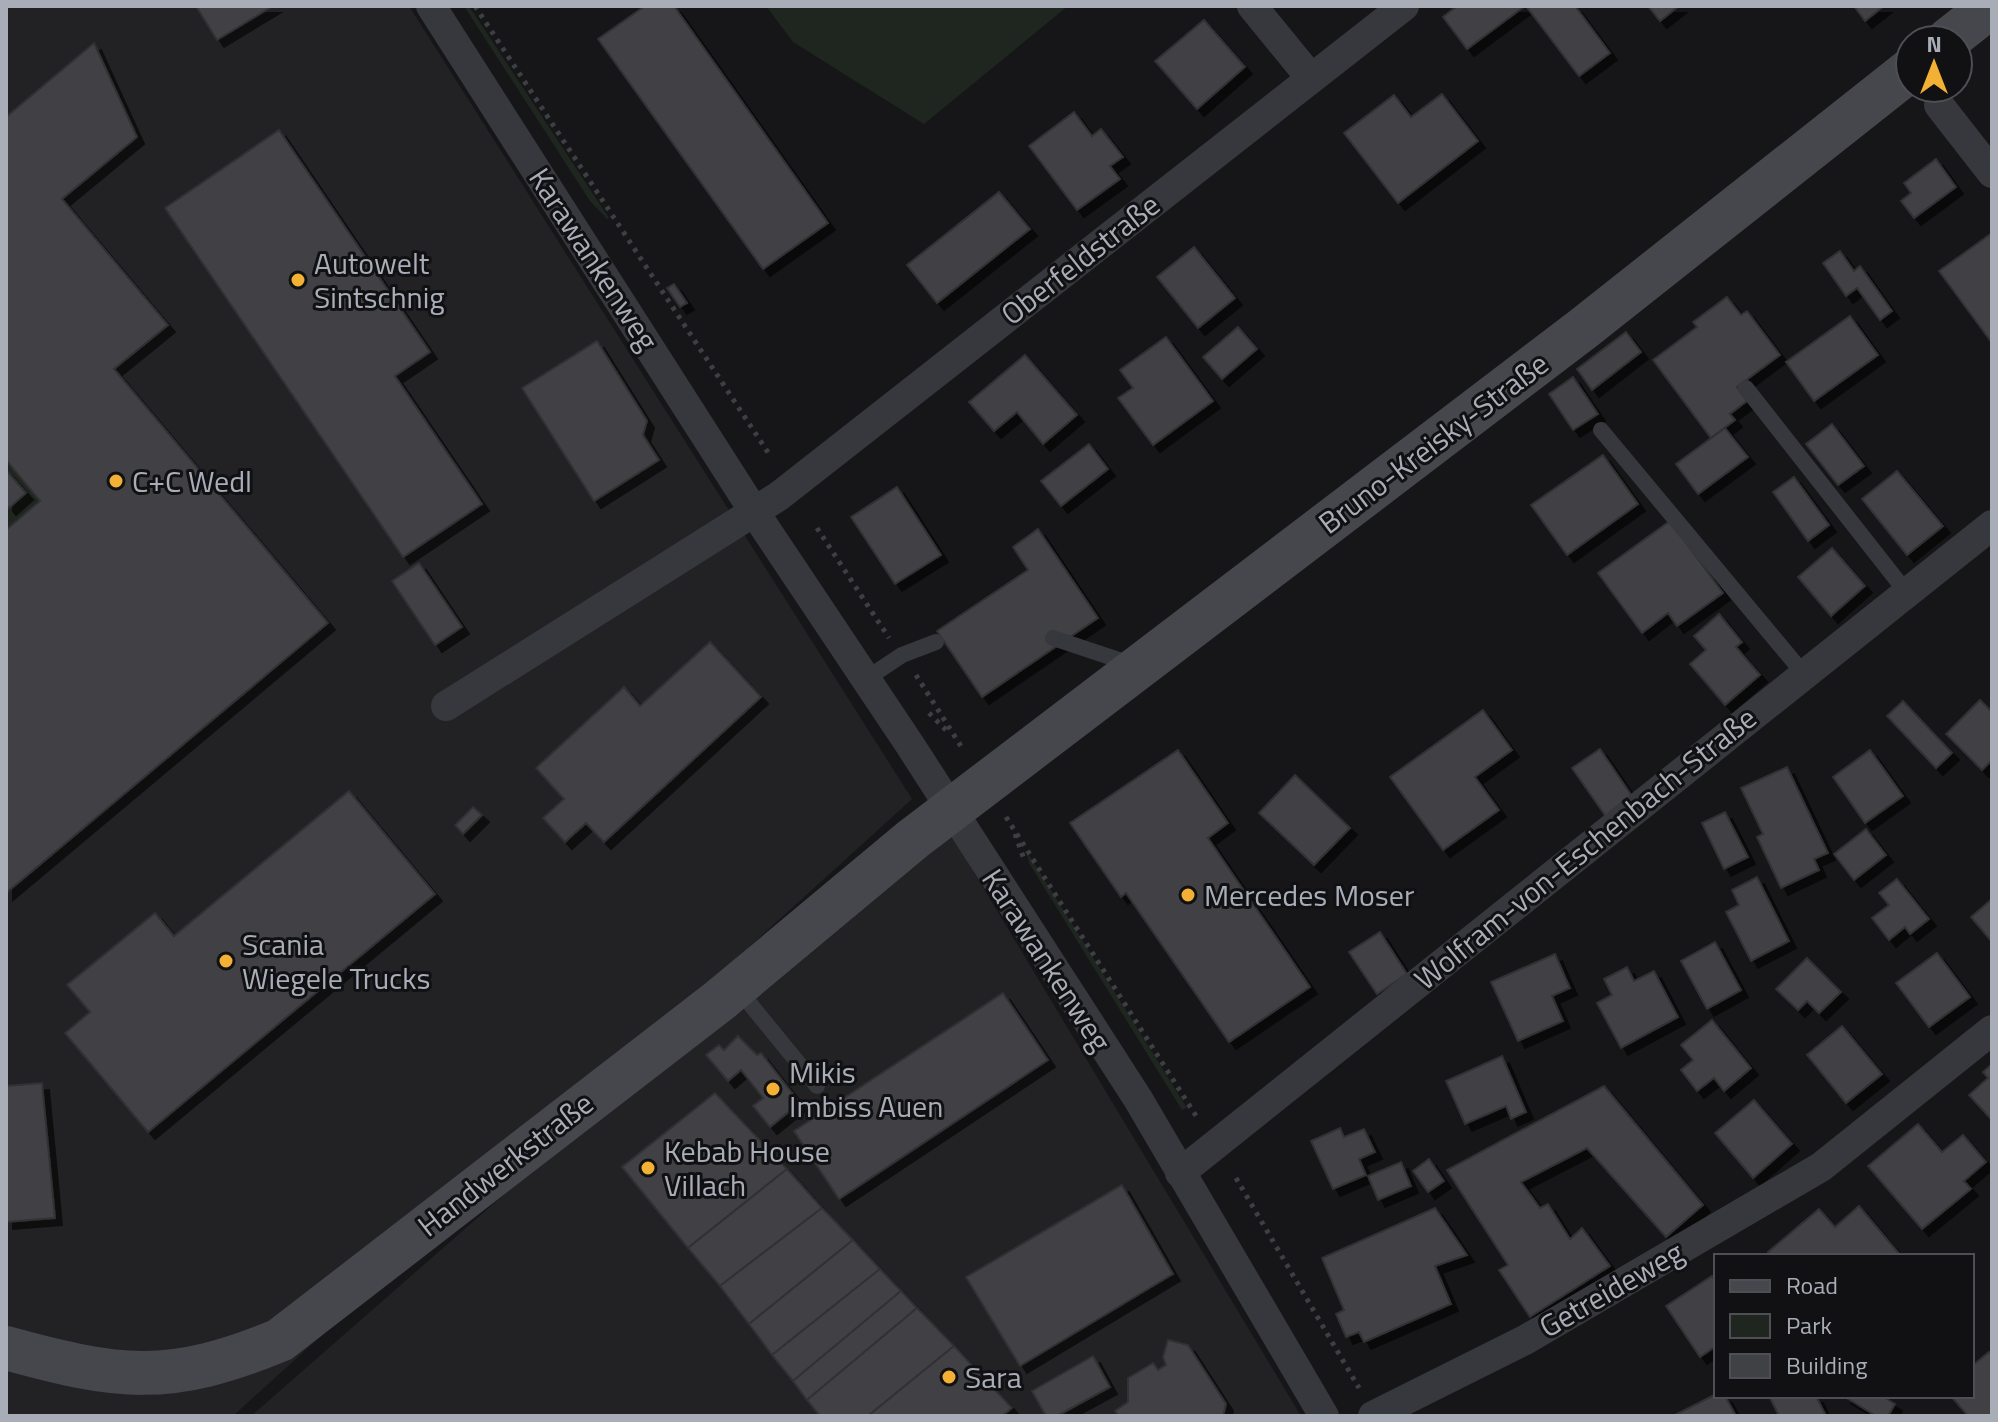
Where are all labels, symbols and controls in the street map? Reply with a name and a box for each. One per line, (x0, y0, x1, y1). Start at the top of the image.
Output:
north arrow (1894, 24, 1974, 104)
text: N (1926, 27, 1942, 61)
street label: Karawankenweg (518, 159, 670, 359)
street label: Oberfeldstraße (991, 182, 1169, 336)
place label: Autowelt Sintschnig (314, 240, 445, 320)
marker: Autowelt Sintschnig (289, 271, 307, 289)
street label: Bruno-Kreisky-Straße (1308, 341, 1558, 545)
place label: C+C Wedl (132, 458, 252, 504)
marker: C+C Wedl (107, 472, 125, 490)
street label: Wolfram-von-Eschenbach-Straße (1404, 695, 1766, 1001)
street label: Karawankenweg (971, 860, 1123, 1060)
place label: Mercedes Moser (1204, 872, 1414, 918)
marker: Mercedes Moser (1179, 886, 1197, 904)
place label: Scania Wiegele Trucks (242, 921, 430, 1001)
marker: Scania Wiegele Trucks (217, 952, 235, 970)
place label: Mikis Imbiss Auen (789, 1049, 943, 1129)
marker: Mikis Imbiss Auen (764, 1080, 782, 1098)
street label: Handwerkstraße (407, 1081, 603, 1247)
place label: Kebab House Villach (664, 1128, 830, 1208)
marker: Kebab House Villach (639, 1159, 657, 1177)
street label: Getreideweg (1530, 1229, 1692, 1349)
legend (1714, 1254, 1974, 1398)
text: Road (1786, 1267, 1838, 1303)
text: Park (1786, 1307, 1832, 1343)
text: Building (1786, 1347, 1868, 1383)
place label: Sara (965, 1354, 1022, 1400)
marker: Sara (940, 1368, 958, 1386)

